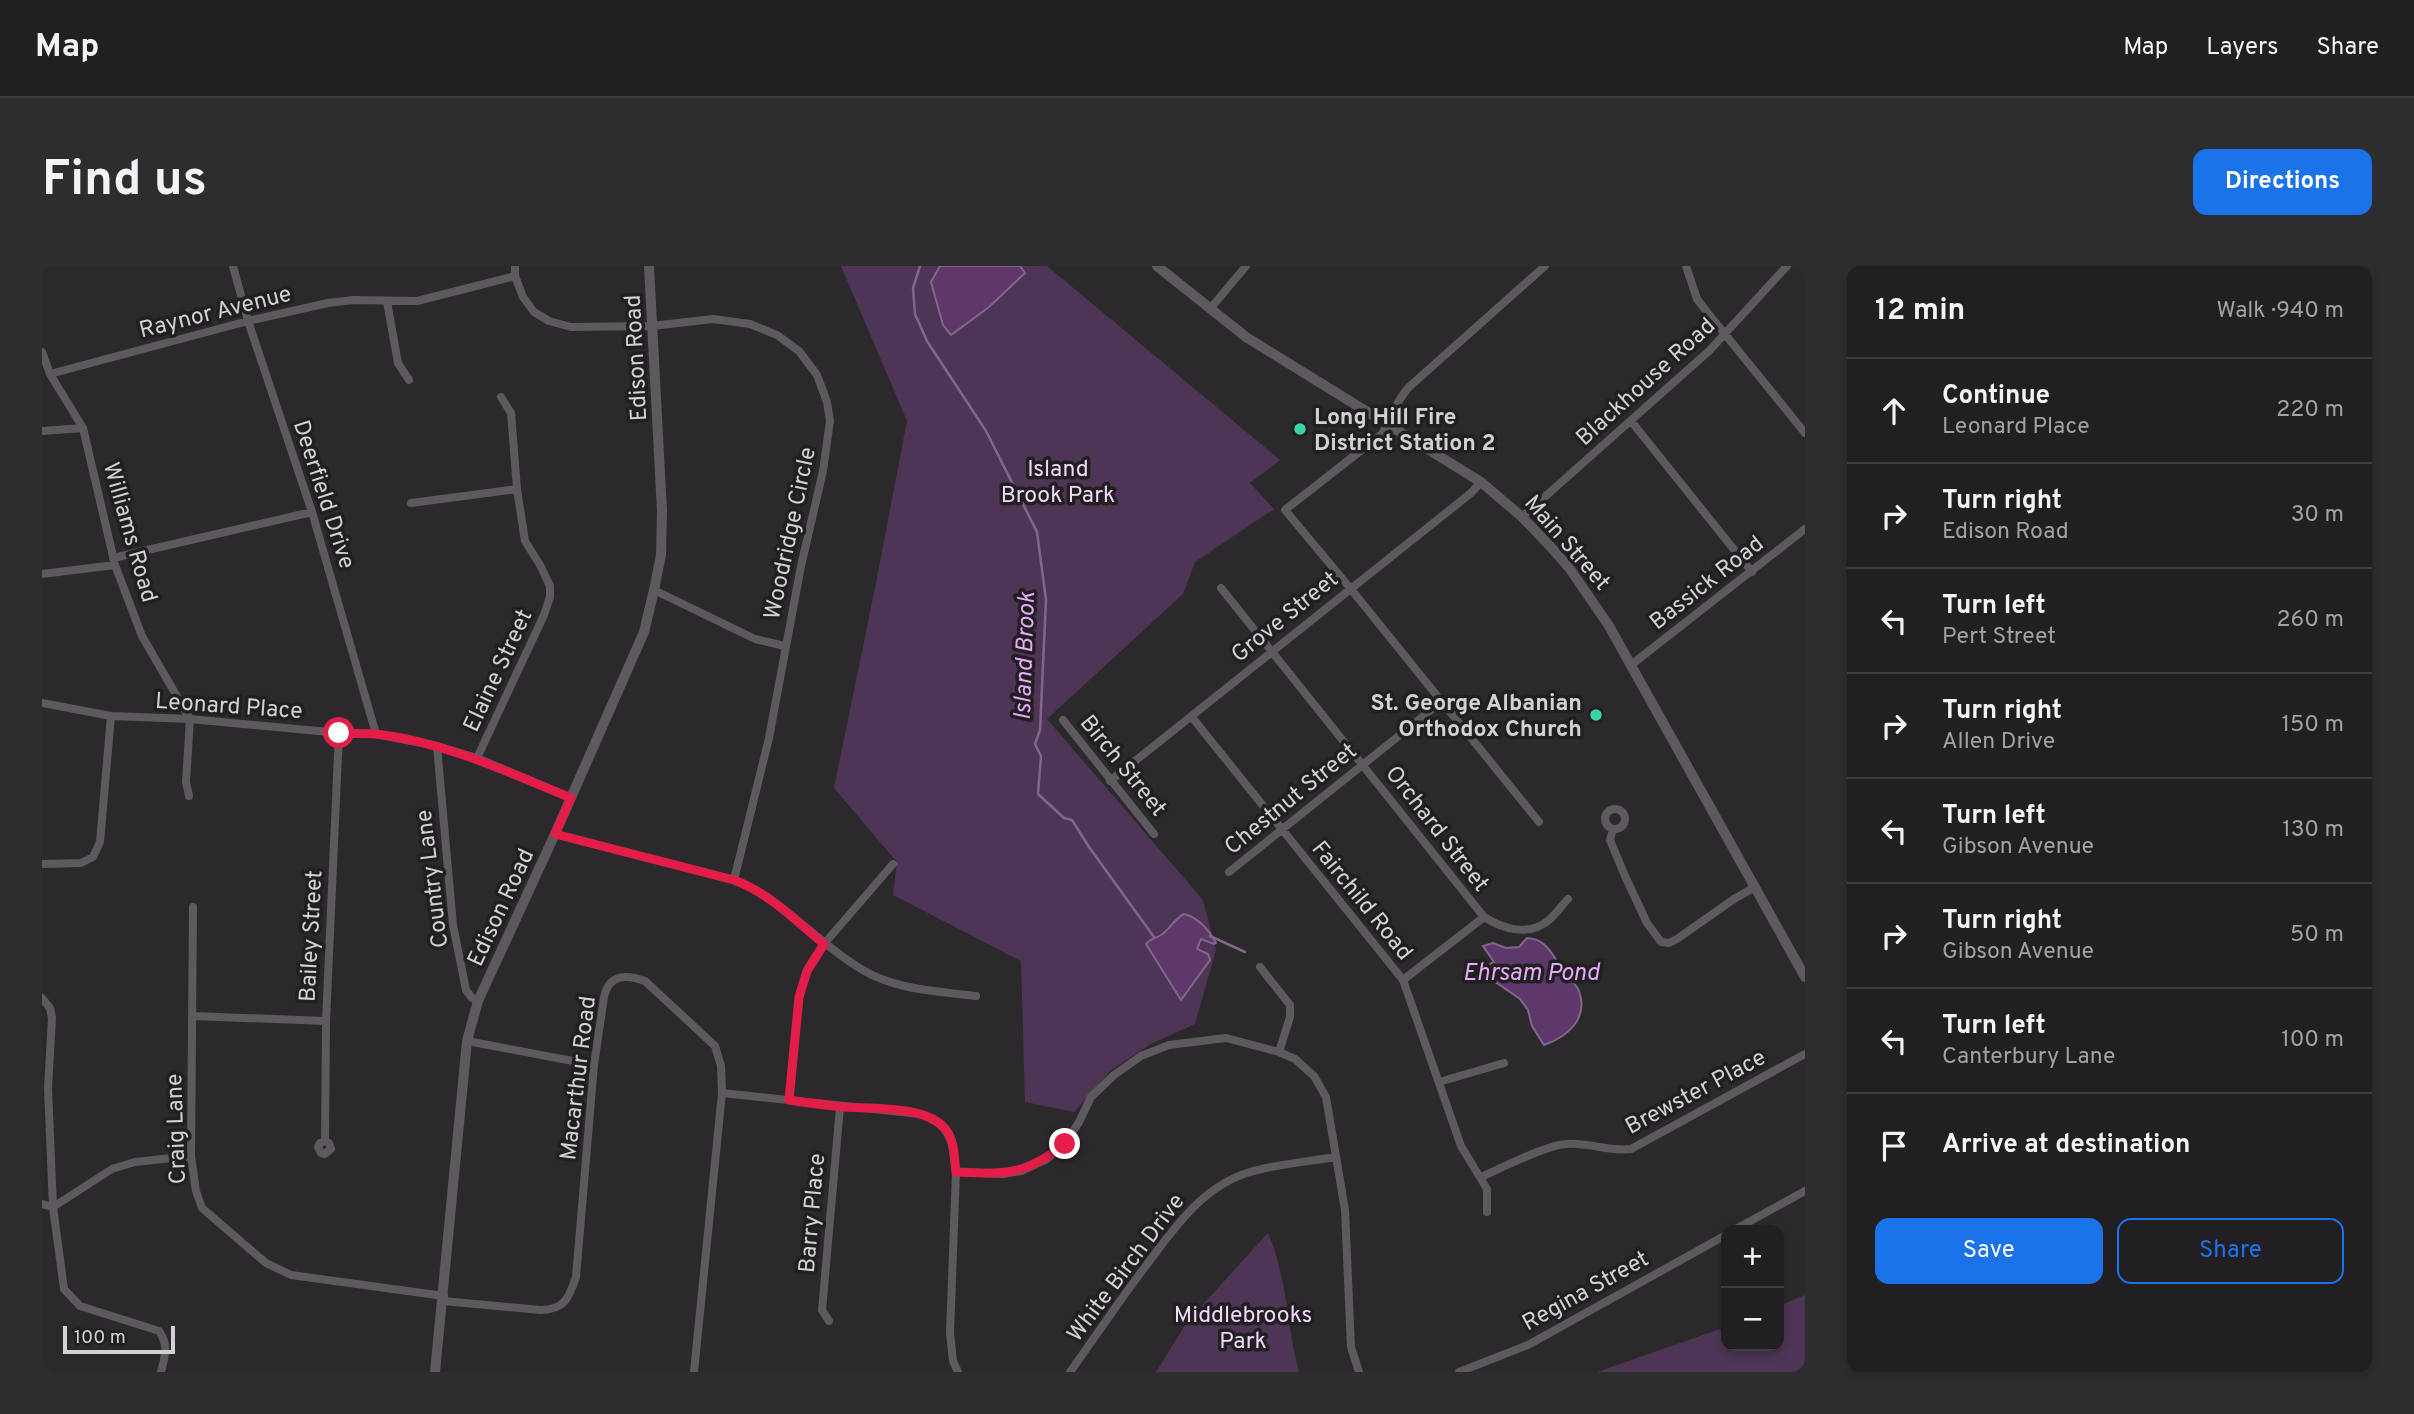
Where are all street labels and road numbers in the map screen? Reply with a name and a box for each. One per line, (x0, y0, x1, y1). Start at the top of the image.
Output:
street label: Raynor Avenue (136, 281, 295, 346)
street label: Edison Road (620, 294, 655, 422)
street label: Blackhouse Road (1571, 313, 1722, 453)
street label: Deerfield Drive (285, 417, 360, 573)
street label: Woodridge Circle (759, 445, 824, 622)
street label: Williams Road (95, 459, 162, 606)
street label: Main Street (1517, 490, 1616, 597)
street label: Bassick Road (1645, 530, 1771, 638)
street label: Grove Street (1226, 566, 1345, 670)
street label: Elaine Street (458, 605, 540, 737)
street label: Leonard Place (154, 688, 303, 727)
street label: Birch Street (1072, 710, 1172, 823)
street label: Chestnut Street (1220, 738, 1364, 862)
street label: Orchard Street (1378, 761, 1494, 898)
street label: Country Lane (411, 808, 456, 949)
street label: Fairchild Road (1304, 836, 1418, 967)
street label: Edison Road (462, 845, 542, 972)
street label: Bailey Street (295, 869, 330, 1003)
street label: Macarthur Road (555, 995, 604, 1162)
street label: Brewster Place (1621, 1044, 1771, 1142)
street label: Craig Lane (161, 1073, 194, 1185)
street label: Barry Place (794, 1152, 833, 1274)
street label: White Birch Drive (1062, 1189, 1192, 1348)
street label: Regina Street (1518, 1246, 1655, 1339)

